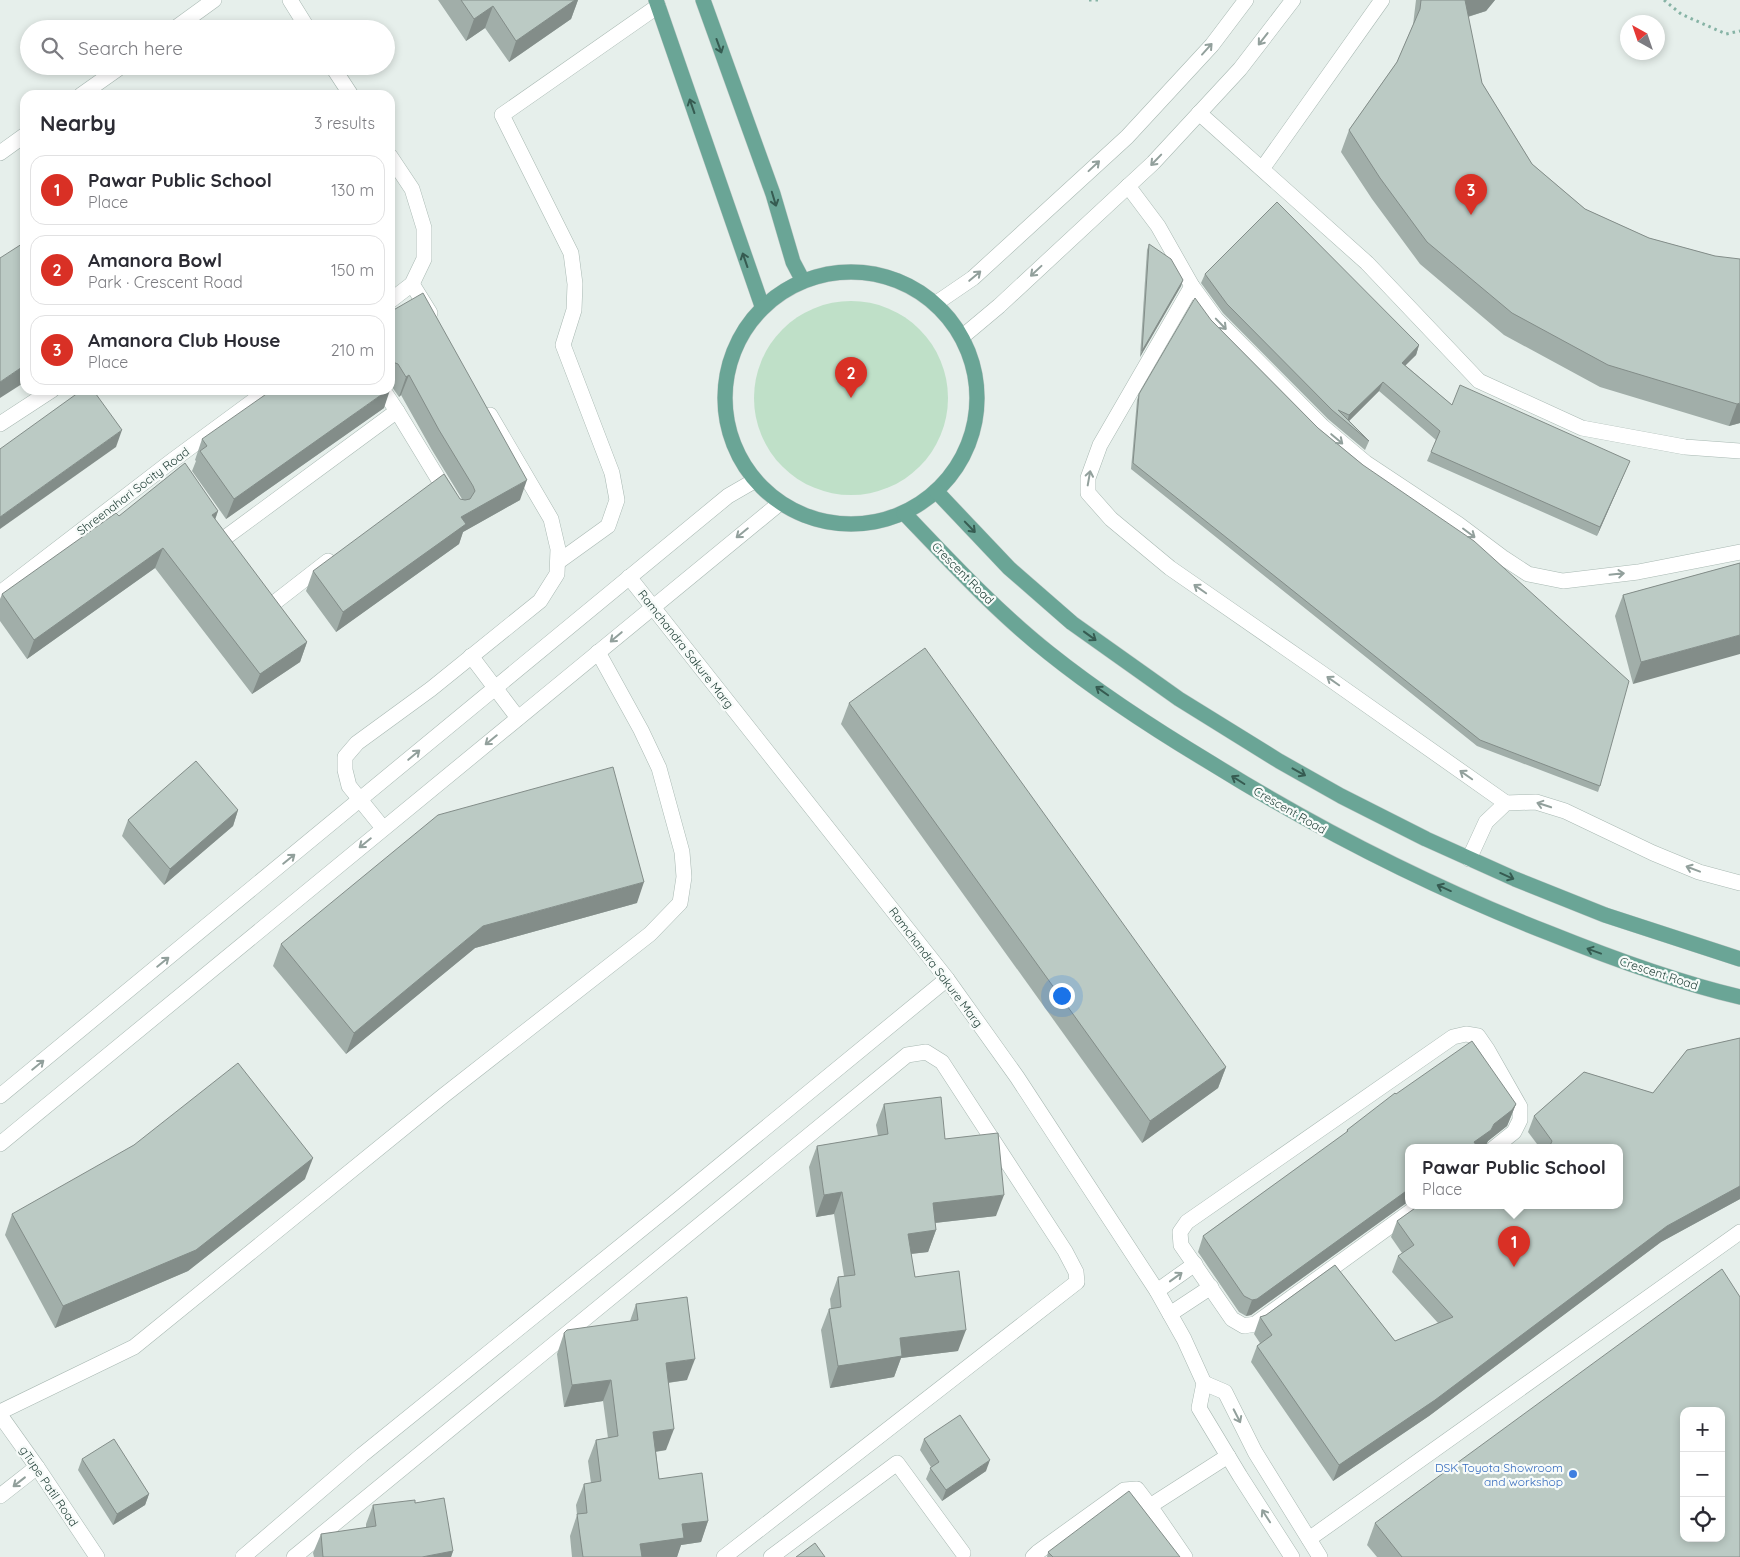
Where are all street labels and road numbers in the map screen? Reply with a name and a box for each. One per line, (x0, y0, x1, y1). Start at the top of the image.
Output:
street label: Shreenahari Socity Road (74, 444, 192, 538)
street label: Crescent Road (929, 539, 997, 607)
street label: Ramchandra Sakure Marg (635, 587, 737, 711)
street label: Crescent Road (1251, 783, 1329, 837)
street label: Ramchandra Sakure Marg (886, 904, 986, 1030)
street label: Crescent Road (1618, 953, 1700, 993)
street label: gTupe Patil Road (16, 1443, 82, 1529)

